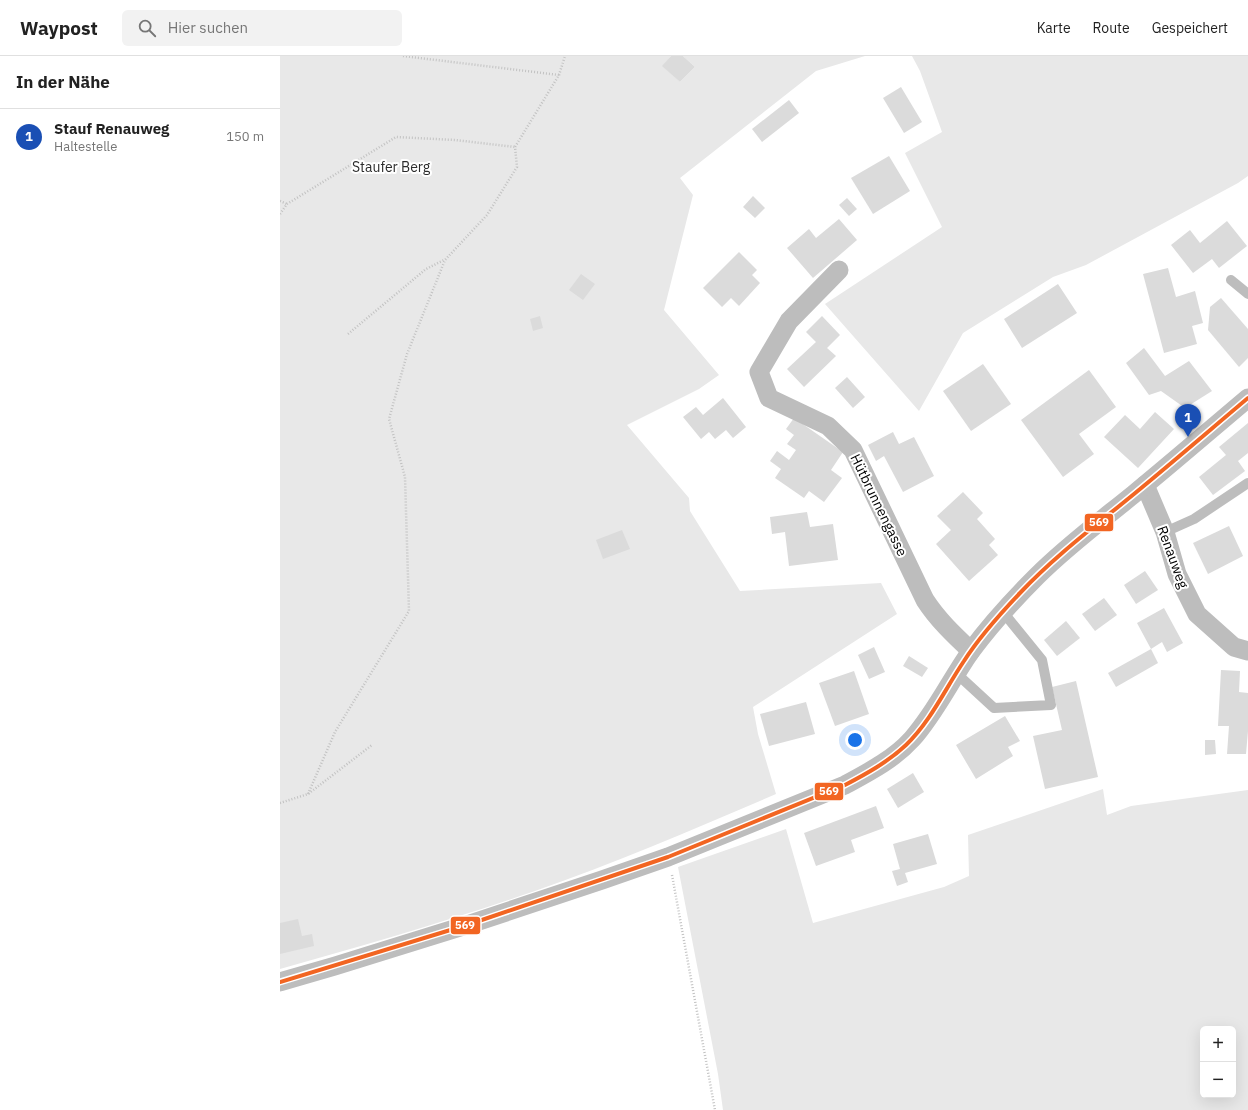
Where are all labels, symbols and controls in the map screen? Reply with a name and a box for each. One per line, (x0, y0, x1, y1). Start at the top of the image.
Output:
search box (122, 10, 402, 46)
text: Waypost (20, 16, 98, 40)
icon: search (136, 17, 158, 39)
text: Hier suchen (168, 18, 248, 37)
text: Karte (1037, 19, 1071, 37)
text: Route (1093, 19, 1130, 37)
text: Gespeichert (1152, 19, 1228, 37)
text: In der Nähe (16, 71, 110, 93)
text: Stauf Renauweg (54, 119, 169, 138)
text: 1 (25, 128, 33, 145)
text: 150 m (226, 128, 264, 145)
text: Haltestelle (54, 138, 117, 155)
park label: Staufer Berg (352, 158, 431, 176)
pin: 1 (1175, 404, 1201, 437)
street label: Hütbrunnengasse (846, 451, 912, 559)
line badge: 569 (1084, 513, 1114, 532)
text: 569 (1089, 515, 1109, 529)
street label: Renauweg (1153, 523, 1193, 591)
your location (845, 730, 865, 750)
line badge: 569 (814, 782, 844, 801)
text: 569 (819, 784, 839, 798)
line badge: 569 (450, 916, 481, 935)
text: 569 (455, 918, 475, 932)
map controls (1200, 1026, 1236, 1098)
button: + (1200, 1026, 1236, 1062)
button: − (1200, 1062, 1236, 1098)

